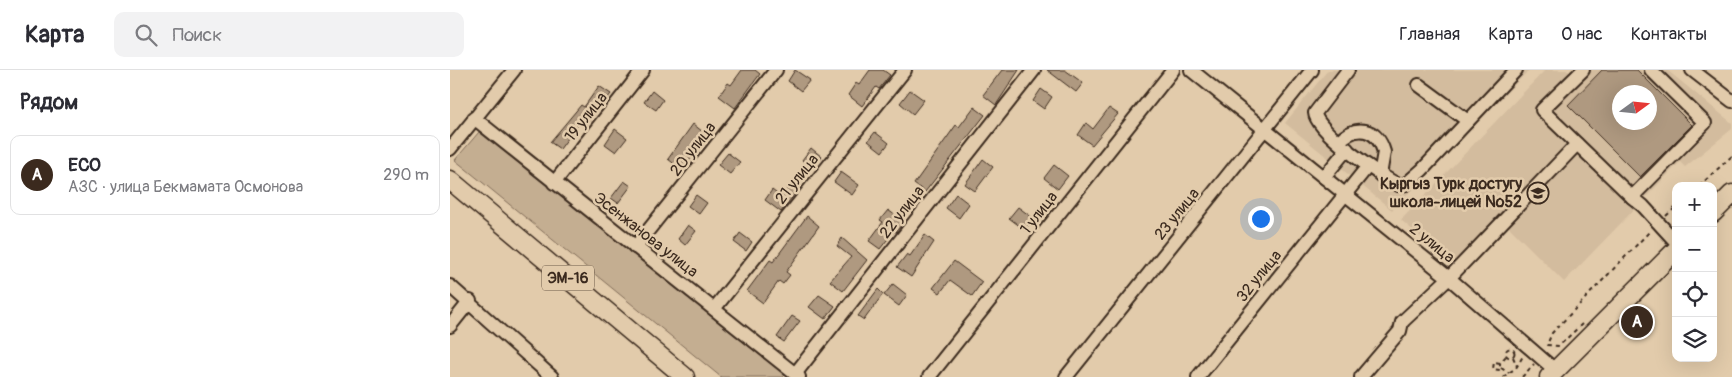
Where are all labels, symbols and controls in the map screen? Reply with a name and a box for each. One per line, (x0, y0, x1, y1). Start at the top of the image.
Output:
search box (114, 12, 464, 57)
text: Карта (25, 20, 84, 49)
icon: search (132, 21, 160, 49)
text: Поиск (172, 23, 222, 47)
text: Главная (1399, 23, 1460, 46)
text: Карта (1488, 23, 1533, 46)
text: О нас (1561, 23, 1603, 46)
text: Контакты (1631, 23, 1707, 46)
north arrow (1612, 85, 1657, 130)
street label: 19 улица (560, 88, 612, 146)
text: Рядом (20, 89, 78, 116)
street label: 20 улица (666, 118, 720, 180)
street label: 21 улица (771, 150, 823, 208)
text: ECO (68, 153, 101, 177)
text: A (32, 165, 42, 185)
text: 290 m (383, 165, 429, 185)
place label: Кыргыз Турк достугу школа-лицей №52 (1380, 174, 1522, 212)
text: АЗС · улица Бекмамата Осмонова (68, 177, 303, 197)
school or university icon: Кыргыз Турк достугу школа-лицей №52 (1526, 181, 1550, 205)
street label: 22 улица (875, 182, 929, 242)
map controls (1672, 182, 1717, 362)
button: + (1672, 182, 1717, 227)
street label: 23 улица (1150, 184, 1204, 244)
street label: 1 улица (1016, 187, 1062, 239)
street label: Эсенжанова улица (590, 188, 702, 282)
your location (1248, 206, 1274, 232)
street label: 2 улица (1405, 219, 1459, 267)
button: − (1672, 227, 1717, 272)
street label: 32 улица (1232, 246, 1286, 306)
road number: ЭМ-16 (542, 266, 594, 290)
button: locate (1672, 272, 1717, 317)
pin: A (1621, 303, 1653, 341)
button: layers (1672, 317, 1717, 362)

